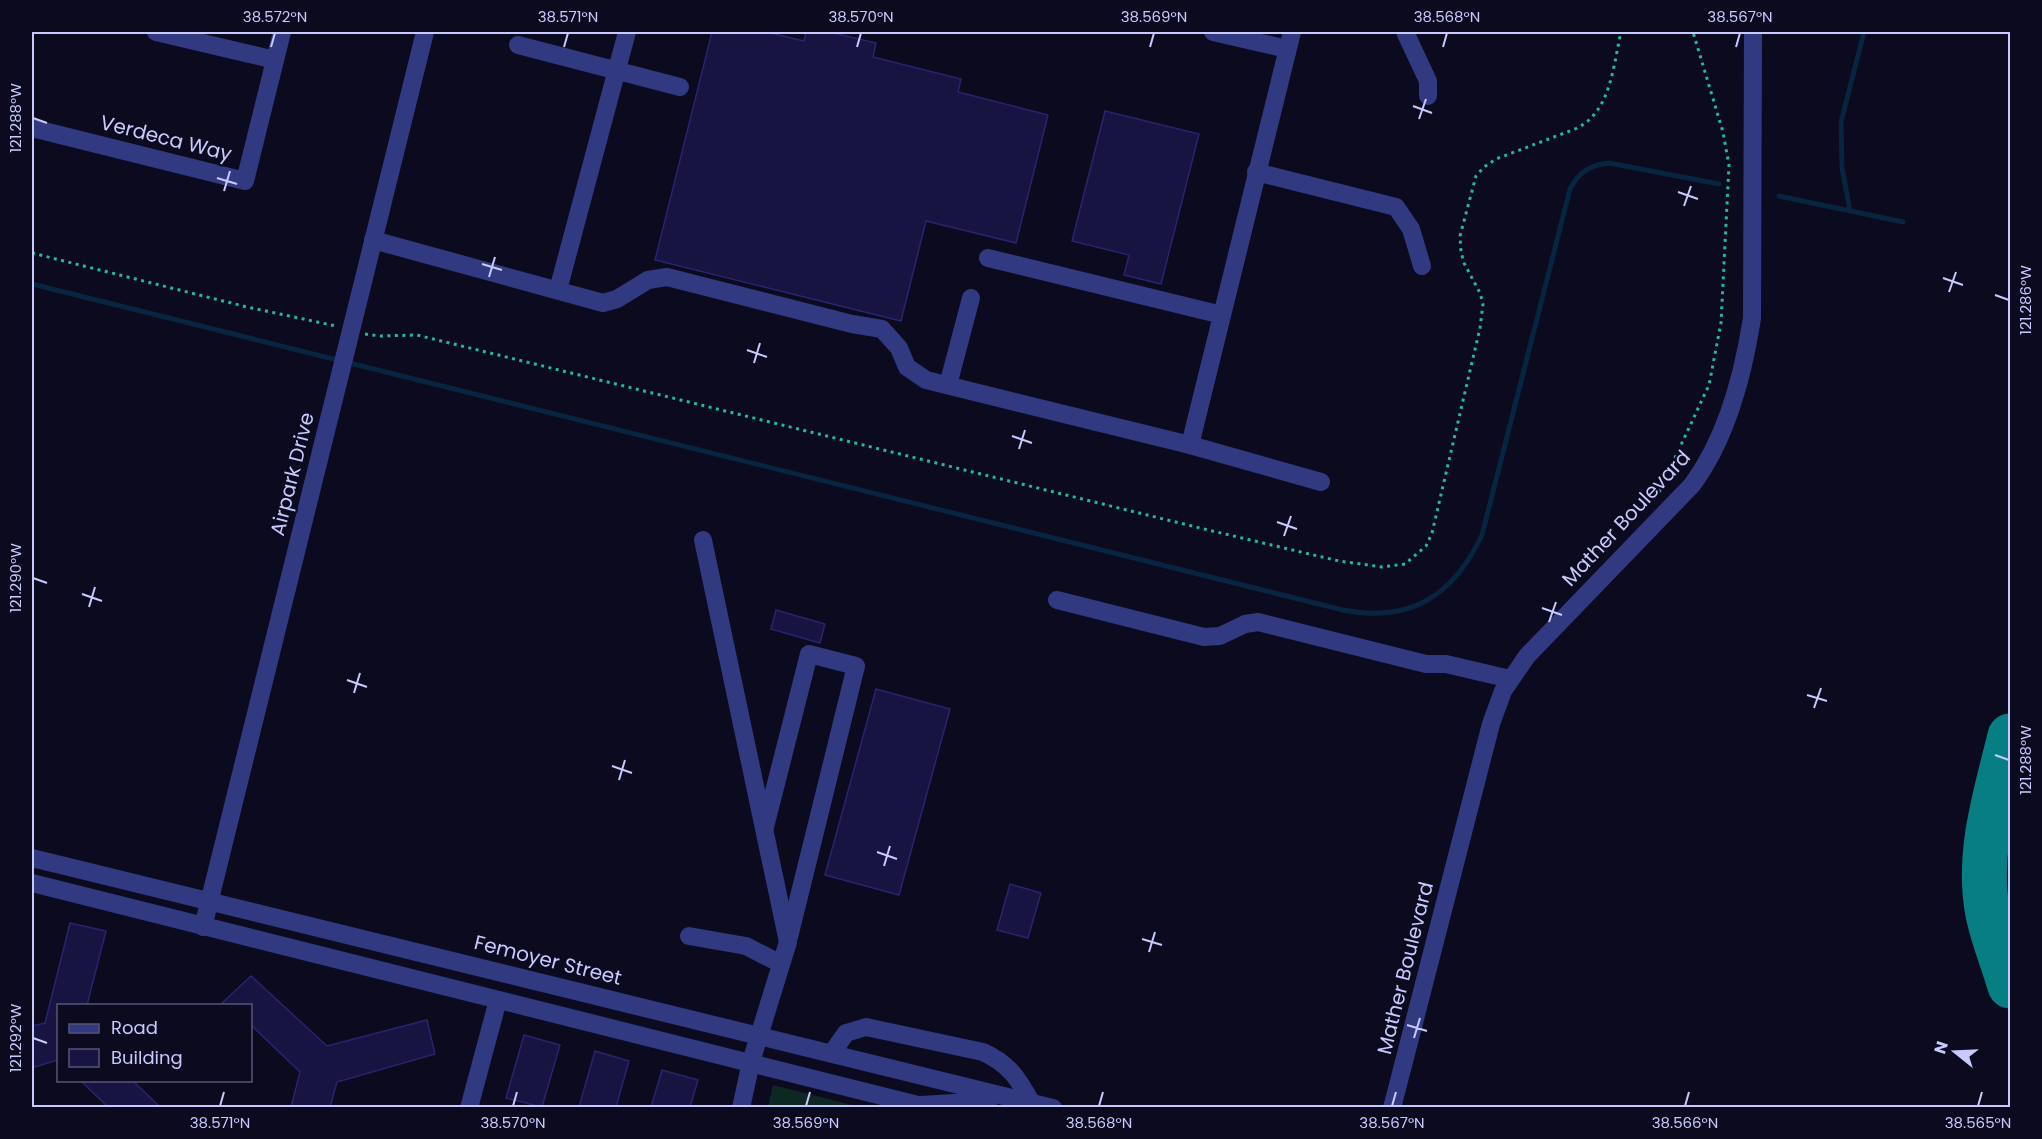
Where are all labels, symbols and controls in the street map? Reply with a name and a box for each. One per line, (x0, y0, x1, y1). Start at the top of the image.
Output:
text: 38.572°N (243, 6, 307, 27)
text: 38.571°N (538, 6, 598, 27)
text: 38.570°N (828, 6, 894, 27)
text: 38.569°N (1121, 6, 1187, 27)
text: 38.568°N (1414, 6, 1480, 27)
text: 38.567°N (1707, 6, 1773, 27)
text: 121.288°W (5, 83, 26, 153)
street label: Verdeca Way (97, 108, 235, 168)
text: 121.286°W (2015, 265, 2036, 335)
street label: Airpark Drive (263, 409, 321, 539)
street label: Mather Boulevard (1555, 444, 1697, 592)
text: 121.290°W (5, 543, 26, 613)
text: 121.288°W (2015, 725, 2036, 795)
street label: Mather Boulevard (1370, 879, 1440, 1057)
street label: Femoyer Street (471, 928, 625, 992)
text: 121.292°W (5, 1003, 26, 1072)
legend (57, 1004, 252, 1082)
text: Road (111, 1015, 158, 1040)
north arrow (1925, 1022, 1985, 1082)
text: N (1928, 1038, 1954, 1057)
text: Building (111, 1045, 183, 1070)
text: 38.571°N (190, 1112, 250, 1133)
text: 38.570°N (480, 1112, 546, 1133)
text: 38.569°N (773, 1112, 839, 1133)
text: 38.568°N (1066, 1112, 1132, 1133)
text: 38.567°N (1359, 1112, 1425, 1133)
text: 38.566°N (1652, 1112, 1718, 1133)
text: 38.565°N (1945, 1112, 2011, 1133)

